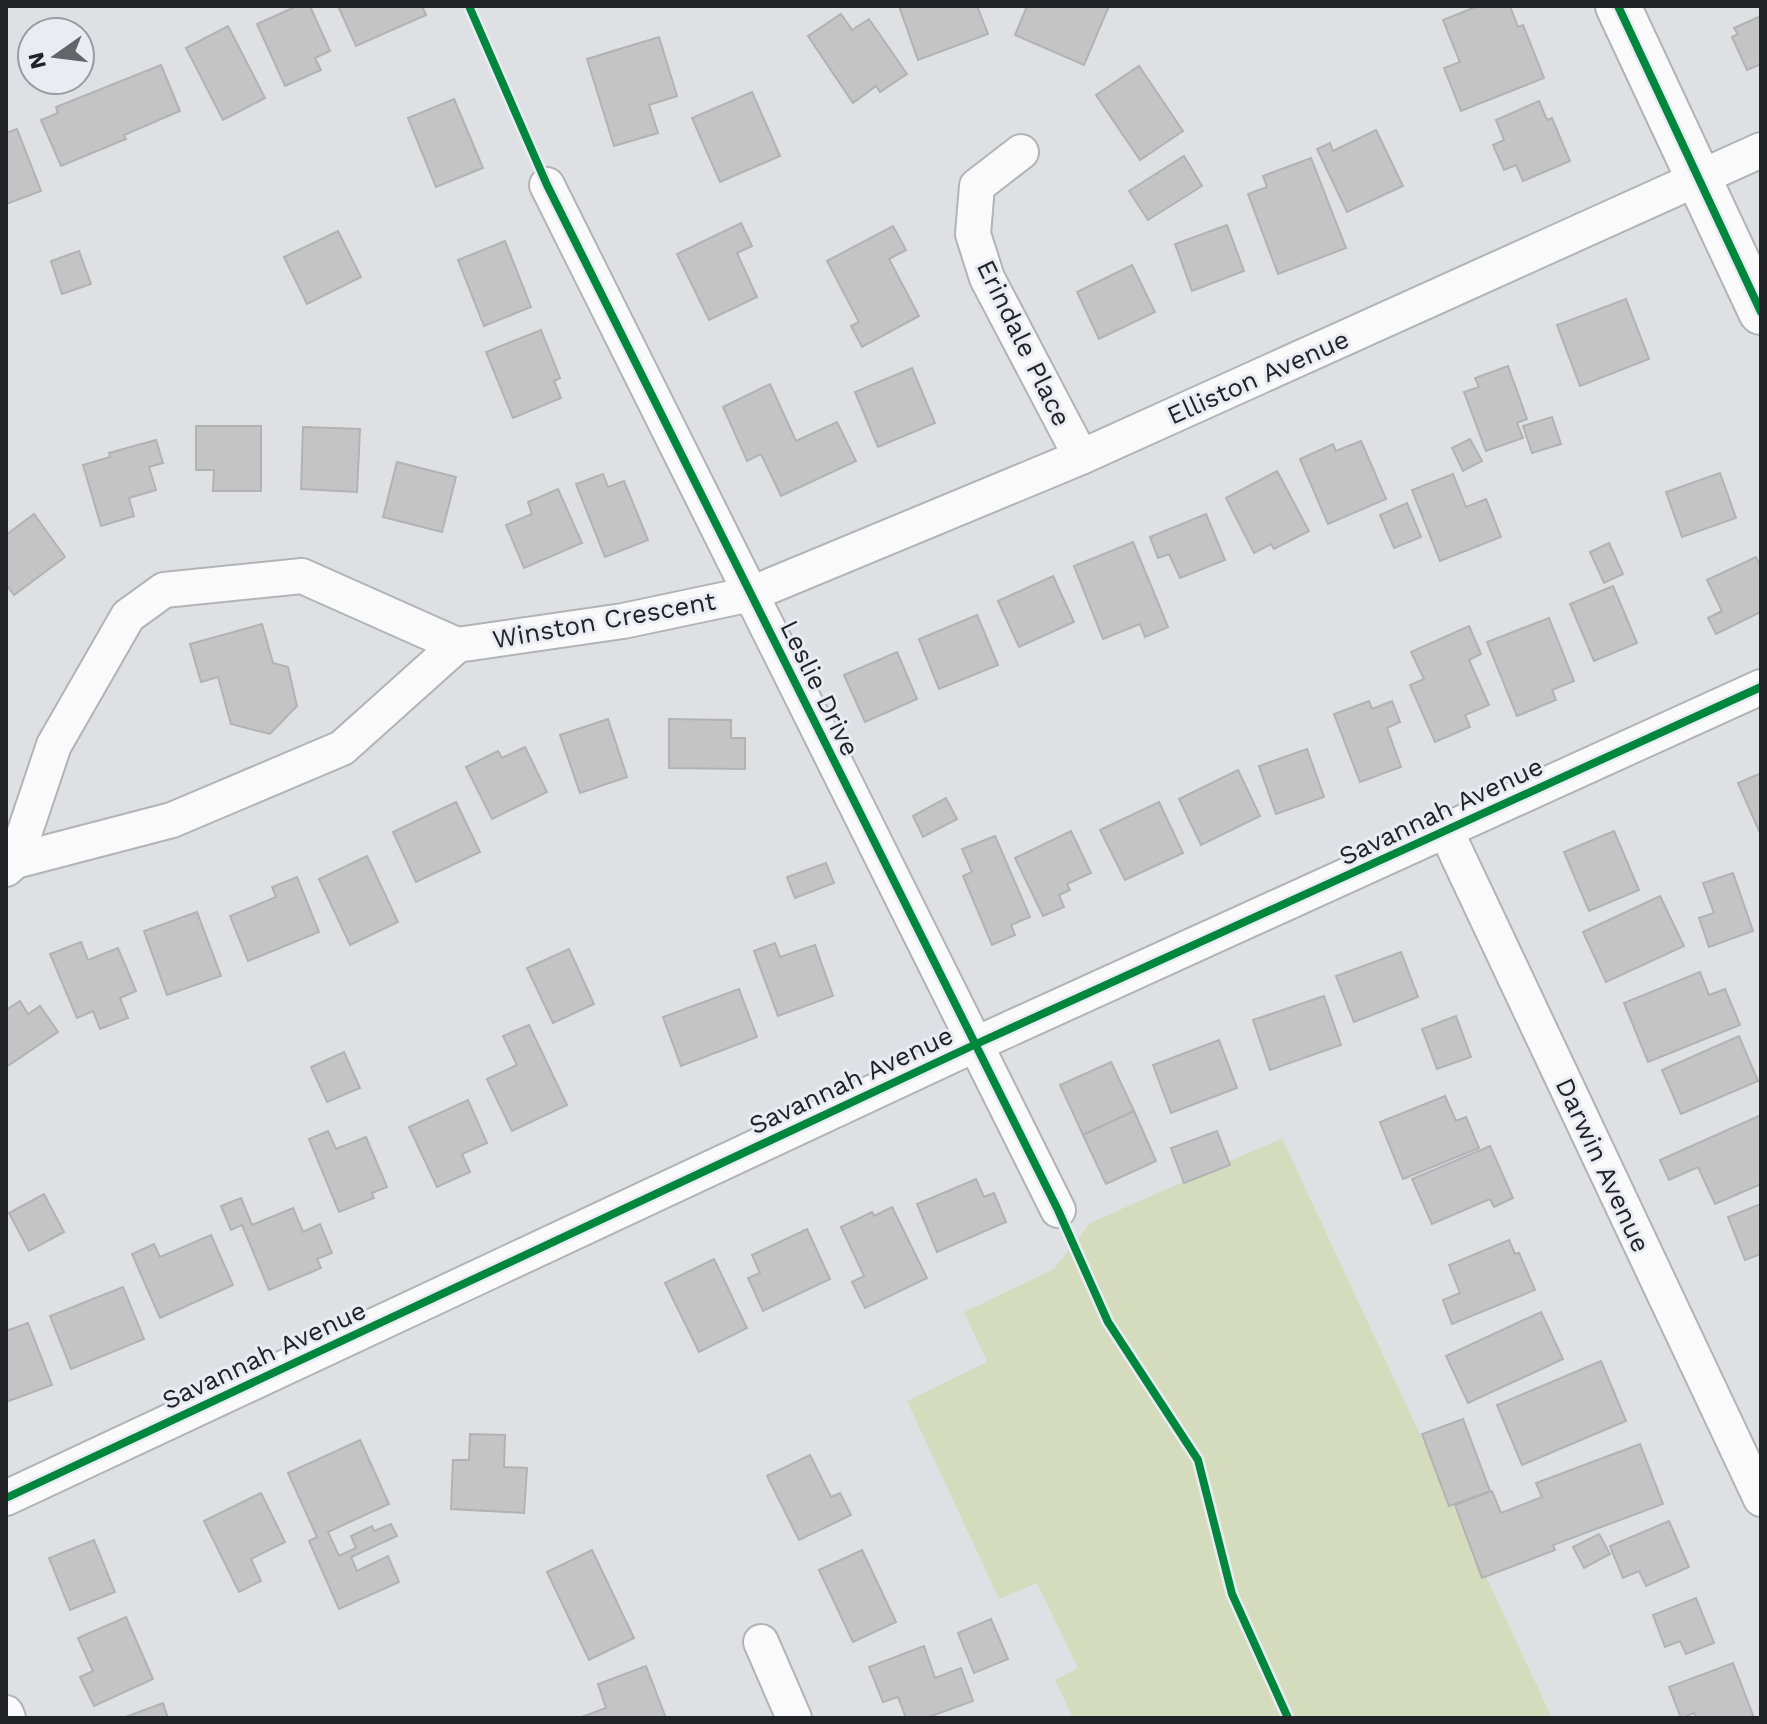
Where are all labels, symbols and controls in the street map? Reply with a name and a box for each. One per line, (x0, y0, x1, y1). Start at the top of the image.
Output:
north arrow (16, 16, 96, 96)
text: N (23, 50, 51, 72)
street label: Erindale Place (971, 255, 1077, 431)
street label: Elliston Avenue (1163, 324, 1353, 430)
street label: Winston Crescent (490, 586, 718, 654)
street label: Leslie Drive (774, 615, 866, 761)
street label: Savannah Avenue (1334, 751, 1548, 871)
street label: Savannah Avenue (744, 1020, 958, 1140)
street label: Darwin Avenue (1550, 1073, 1656, 1257)
street label: Savannah Avenue (157, 1295, 371, 1415)

